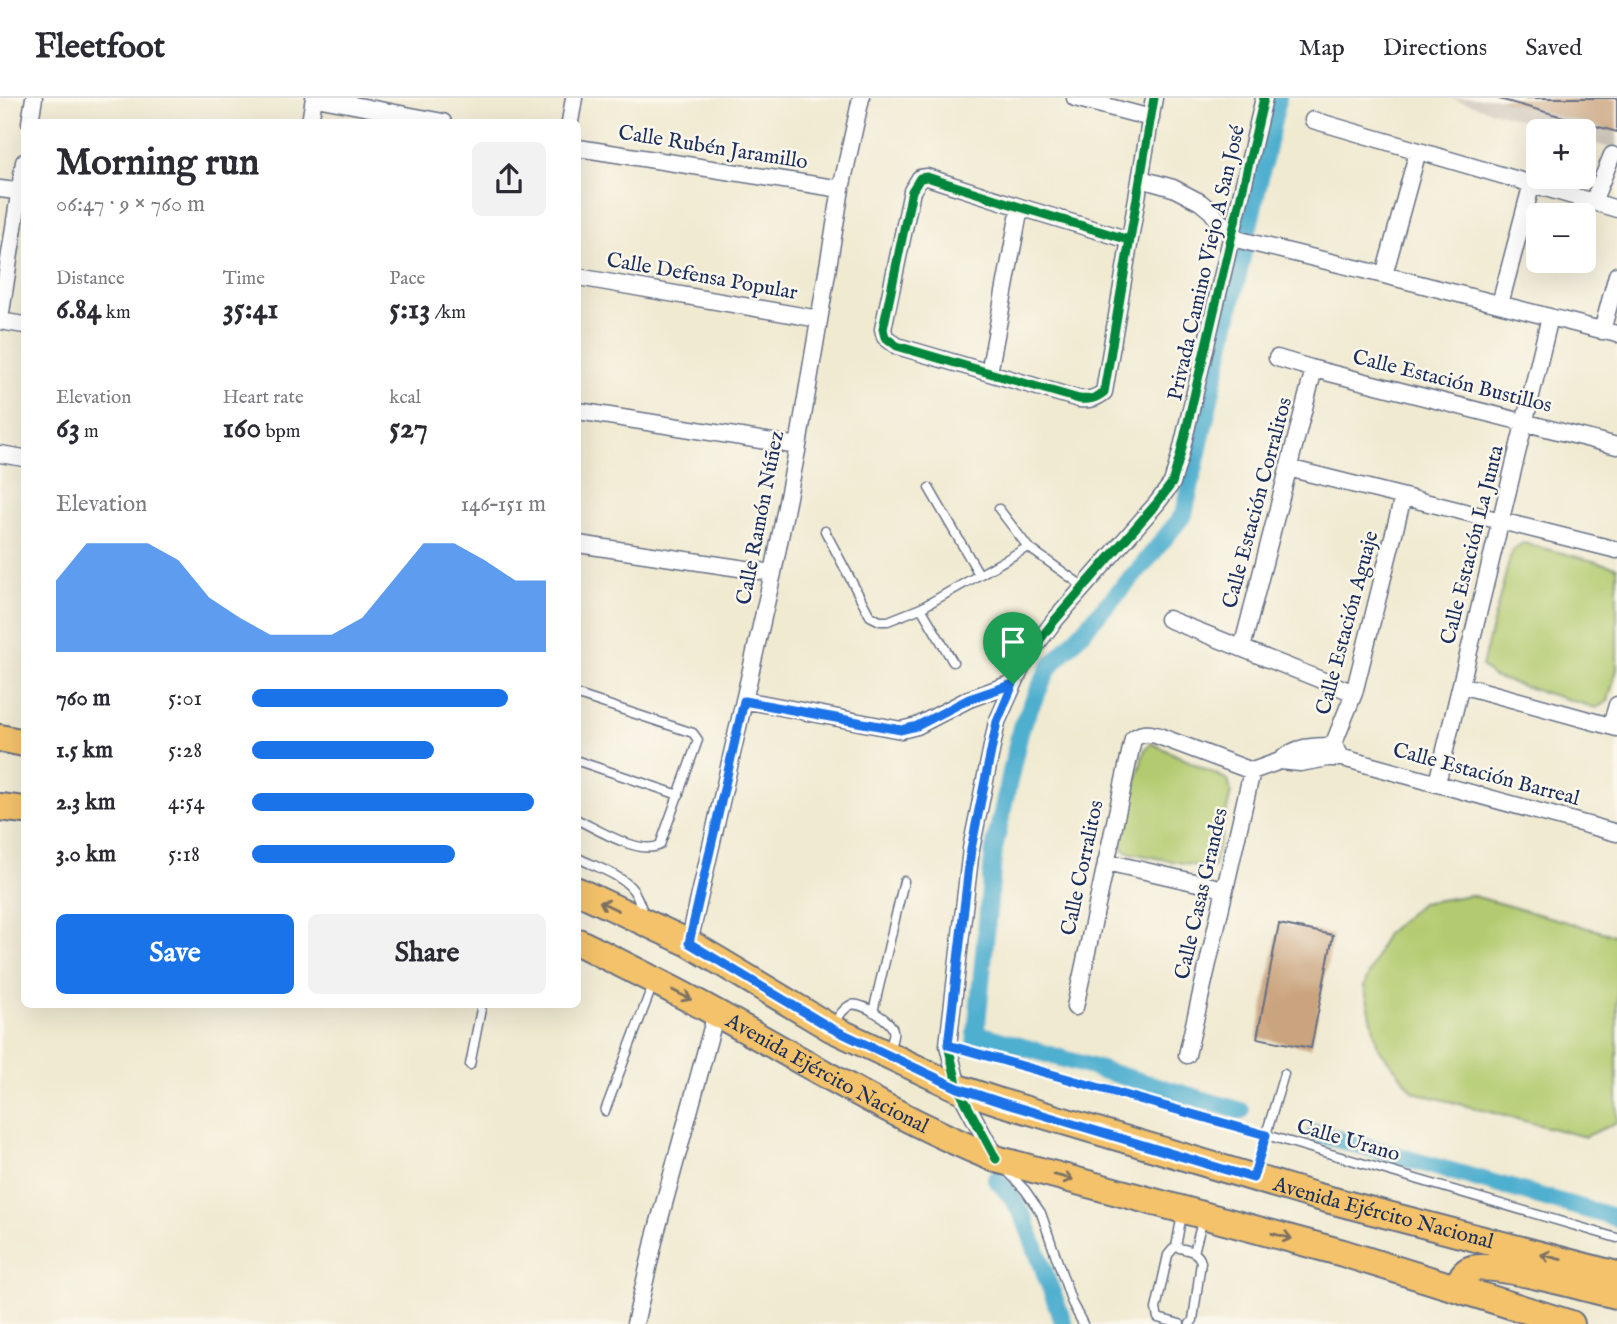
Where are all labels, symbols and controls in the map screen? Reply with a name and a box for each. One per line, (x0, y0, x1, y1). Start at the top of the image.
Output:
text: Fleetfoot (35, 27, 165, 69)
text: Map (1299, 33, 1345, 64)
text: Directions (1383, 33, 1487, 64)
text: Saved (1525, 33, 1582, 64)
map controls (1526, 119, 1596, 273)
button: + (1526, 119, 1596, 189)
street label: Calle Rubén Jaramillo (616, 120, 810, 176)
street label: Privada Camino Viejo A San José (1162, 122, 1252, 403)
text: Morning run (56, 140, 259, 188)
button: share (472, 142, 546, 216)
text: 06:47 · 9 × 760 m (56, 190, 205, 219)
button: − (1526, 203, 1596, 273)
street label: Calle Defensa Popular (604, 247, 800, 307)
text: Distance (56, 267, 125, 291)
text: Time (223, 267, 265, 291)
text: Pace (389, 267, 425, 291)
text: 6.84 (56, 291, 102, 329)
text: 35:41 (223, 291, 279, 329)
text: 5:13 (389, 291, 431, 329)
text: km (102, 301, 131, 325)
text: /km (431, 301, 466, 325)
street label: Calle Estación Bustillos (1349, 344, 1555, 420)
text: Elevation (56, 386, 131, 410)
text: Heart rate (223, 386, 304, 410)
text: kcal (389, 386, 421, 410)
street label: Calle Estación Corralitos (1217, 395, 1299, 611)
text: 63 (56, 410, 80, 448)
text: 160 (223, 410, 261, 448)
text: 527 (389, 410, 428, 448)
text: m (80, 420, 99, 444)
text: bpm (261, 420, 300, 444)
street label: Calle Ramón Núñez (731, 428, 791, 607)
street label: Calle Estación La Junta (1435, 442, 1511, 647)
text: Elevation (56, 490, 147, 519)
text: 146–151 m (461, 490, 546, 519)
street label: Calle Estación Aguaje (1310, 528, 1386, 718)
pin (983, 612, 1043, 684)
icon: arrive (994, 623, 1032, 661)
text: 760 m (56, 684, 111, 713)
text: 5:01 (168, 684, 202, 713)
text: 1.5 km (56, 736, 113, 765)
text: 5:28 (168, 736, 202, 765)
street label: Calle Estación Barreal (1390, 737, 1583, 813)
text: 2.3 km (56, 788, 115, 817)
text: 4:54 (168, 788, 205, 817)
street label: Calle Corralitos (1055, 798, 1111, 938)
street label: Calle Casas Grandes (1169, 806, 1235, 982)
text: 3.0 km (56, 840, 116, 869)
text: 5:18 (168, 840, 200, 869)
one-way arrow (599, 898, 620, 912)
button: Save (56, 914, 294, 994)
button: Share (308, 914, 546, 994)
one-way arrow (671, 989, 692, 1003)
street label: Avenida Ejército Nacional (720, 1007, 933, 1140)
street label: Calle Urano (1293, 1113, 1403, 1169)
street label: Avenida Ejército Nacional (1269, 1170, 1497, 1256)
one-way arrow (1051, 1171, 1073, 1184)
one-way arrow (1270, 1230, 1293, 1243)
one-way arrow (1540, 1250, 1563, 1263)

